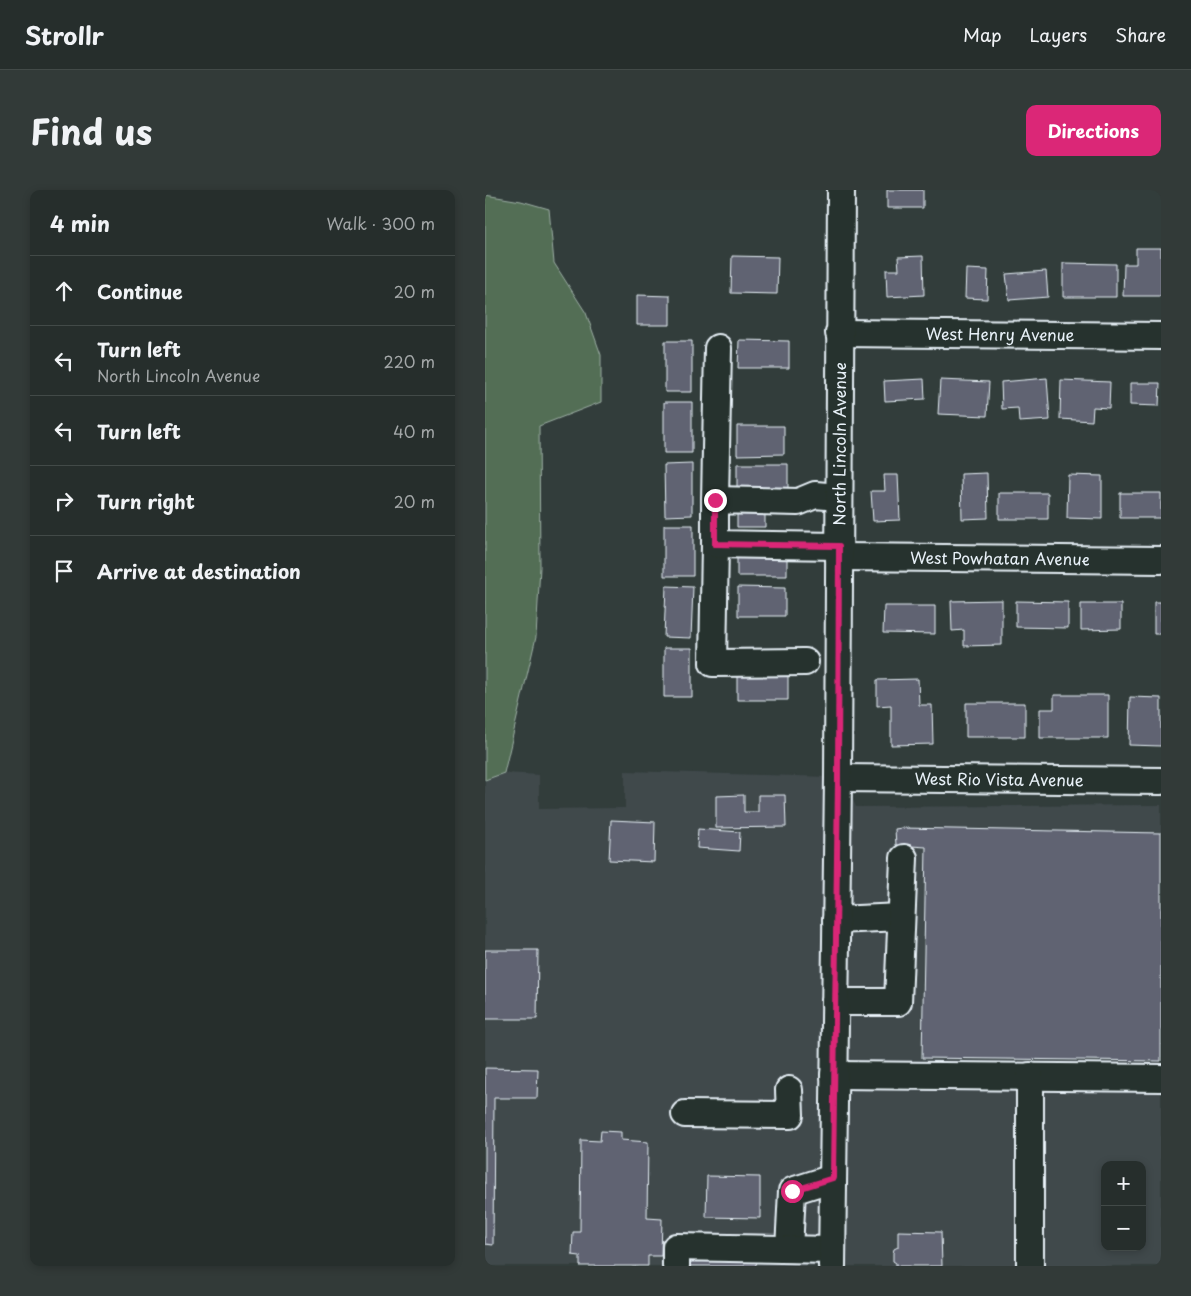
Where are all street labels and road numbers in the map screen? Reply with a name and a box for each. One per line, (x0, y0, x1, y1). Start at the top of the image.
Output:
street label: West Henry Avenue (926, 321, 1075, 346)
street label: North Lincoln Avenue (826, 362, 851, 526)
street label: West Powhatan Avenue (910, 545, 1090, 570)
street label: West Rio Vista Avenue (914, 766, 1084, 791)

